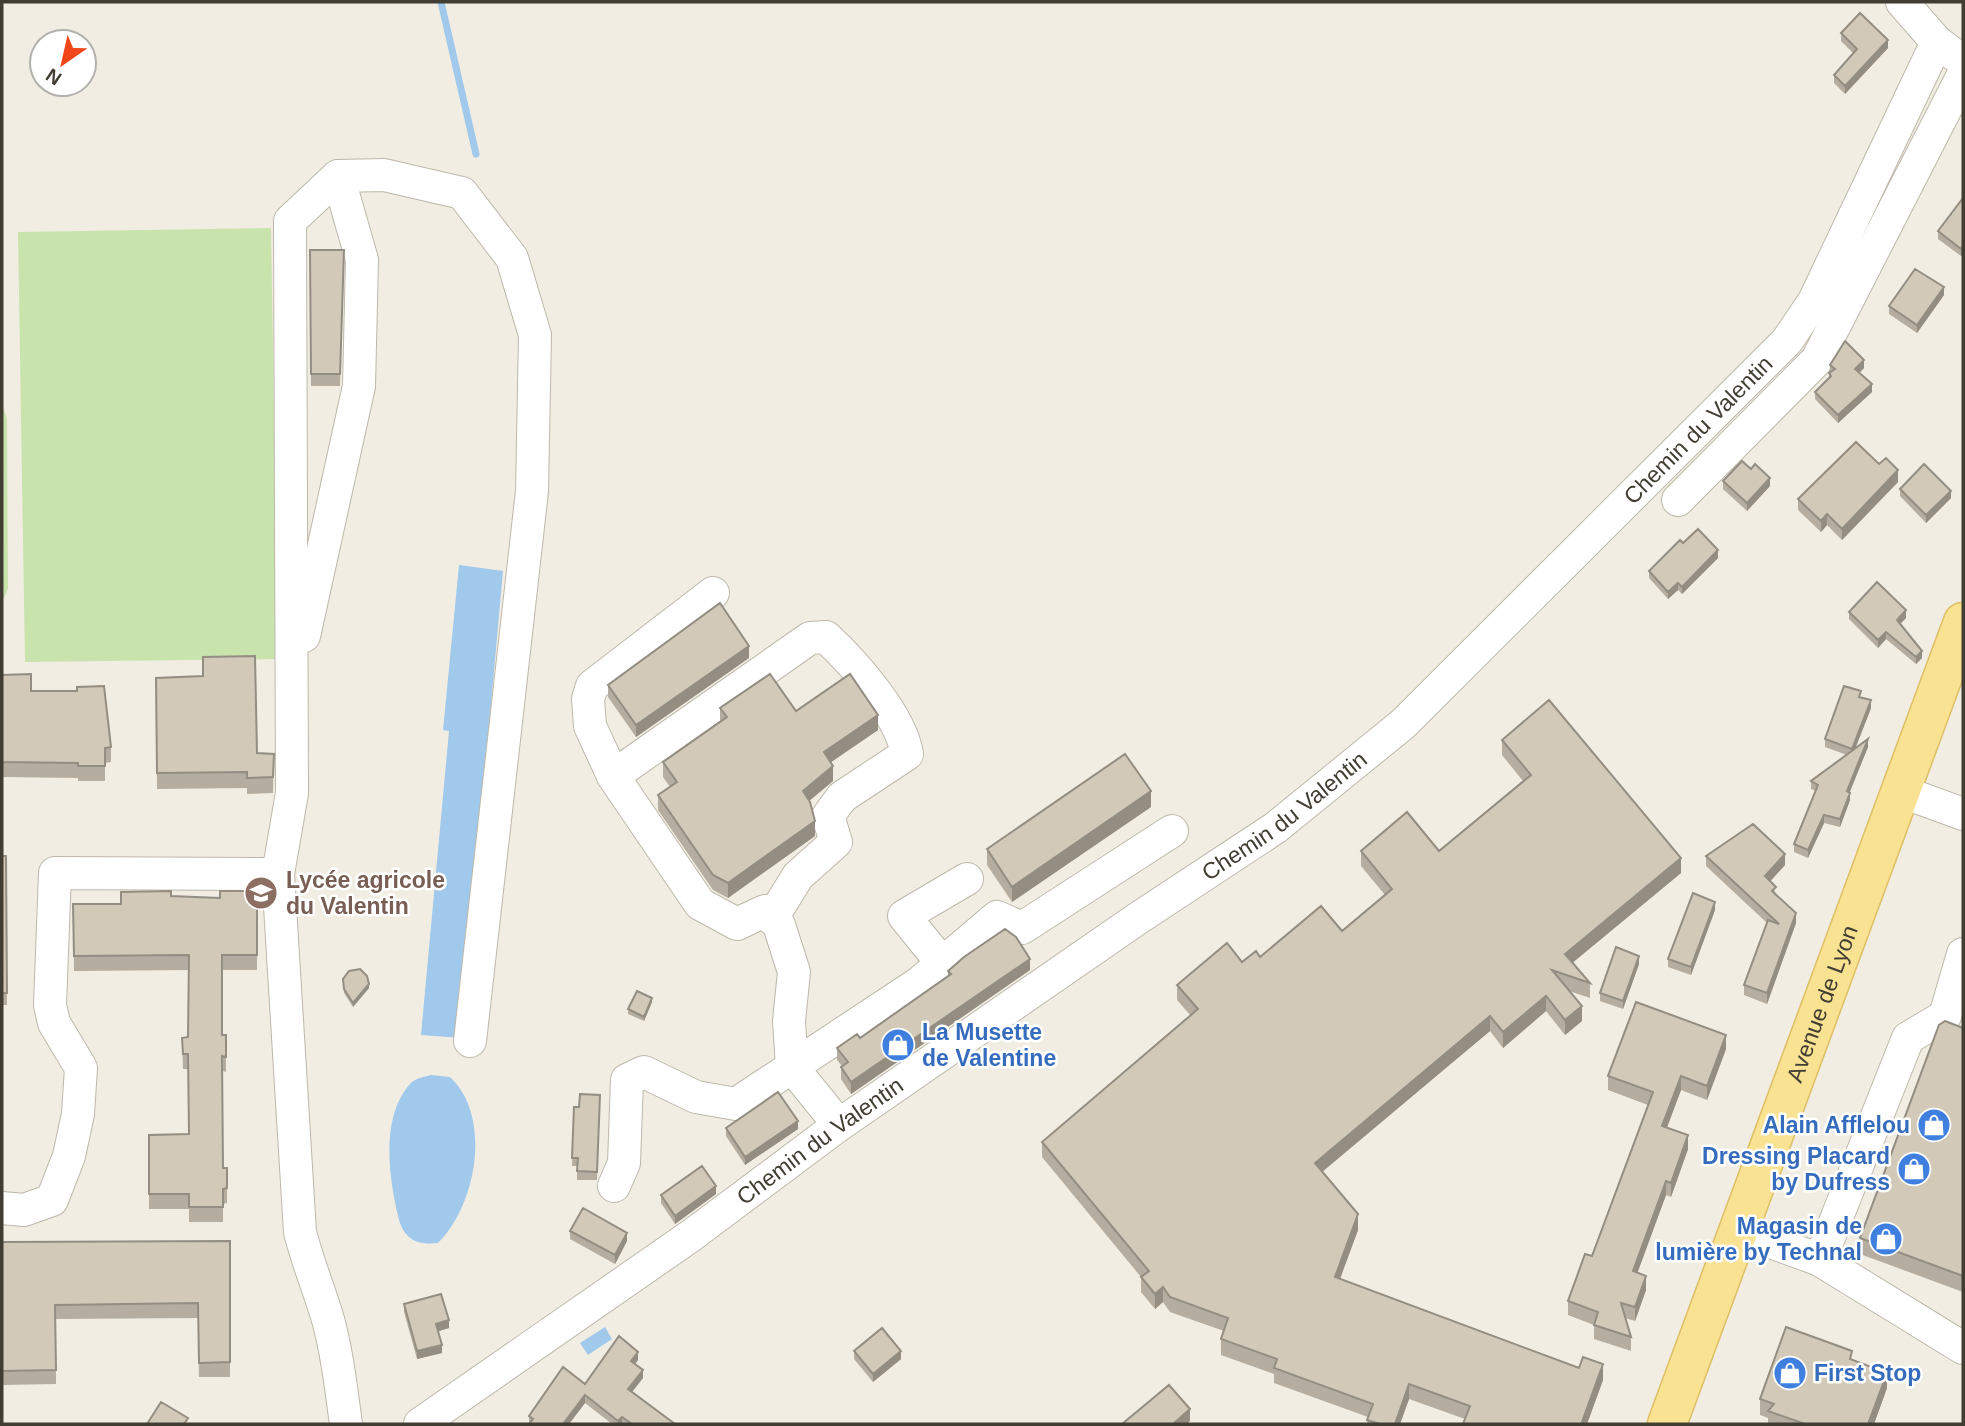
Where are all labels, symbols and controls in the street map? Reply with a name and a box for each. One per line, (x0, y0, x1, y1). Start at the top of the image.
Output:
north arrow (28, 28, 98, 98)
text: N (42, 64, 65, 89)
street label: Chemin du Valentin (1618, 350, 1778, 509)
street label: Chemin du Valentin (1197, 746, 1372, 886)
place label: Lycée agricole du Valentin (286, 867, 445, 919)
school or university icon: Lycée agricole du Valentin (242, 874, 280, 912)
street label: Avenue de Lyon (1781, 922, 1863, 1086)
place label: La Musette de Valentine (922, 1019, 1056, 1071)
shop icon: La Musette de Valentine (879, 1026, 917, 1064)
street label: Chemin du Valentin (732, 1072, 908, 1210)
shop icon: Alain Afflelou (1915, 1106, 1953, 1144)
place label: Alain Afflelou (1763, 1112, 1910, 1138)
place label: Dressing Placard by Dufress (1702, 1143, 1890, 1195)
shop icon: Dressing Placard by Dufress (1895, 1150, 1933, 1188)
place label: Magasin de lumière by Technal (1655, 1213, 1862, 1265)
shop icon: Magasin de lumière by Technal (1867, 1220, 1905, 1258)
shop icon: First Stop (1771, 1354, 1809, 1392)
place label: First Stop (1814, 1360, 1921, 1386)

